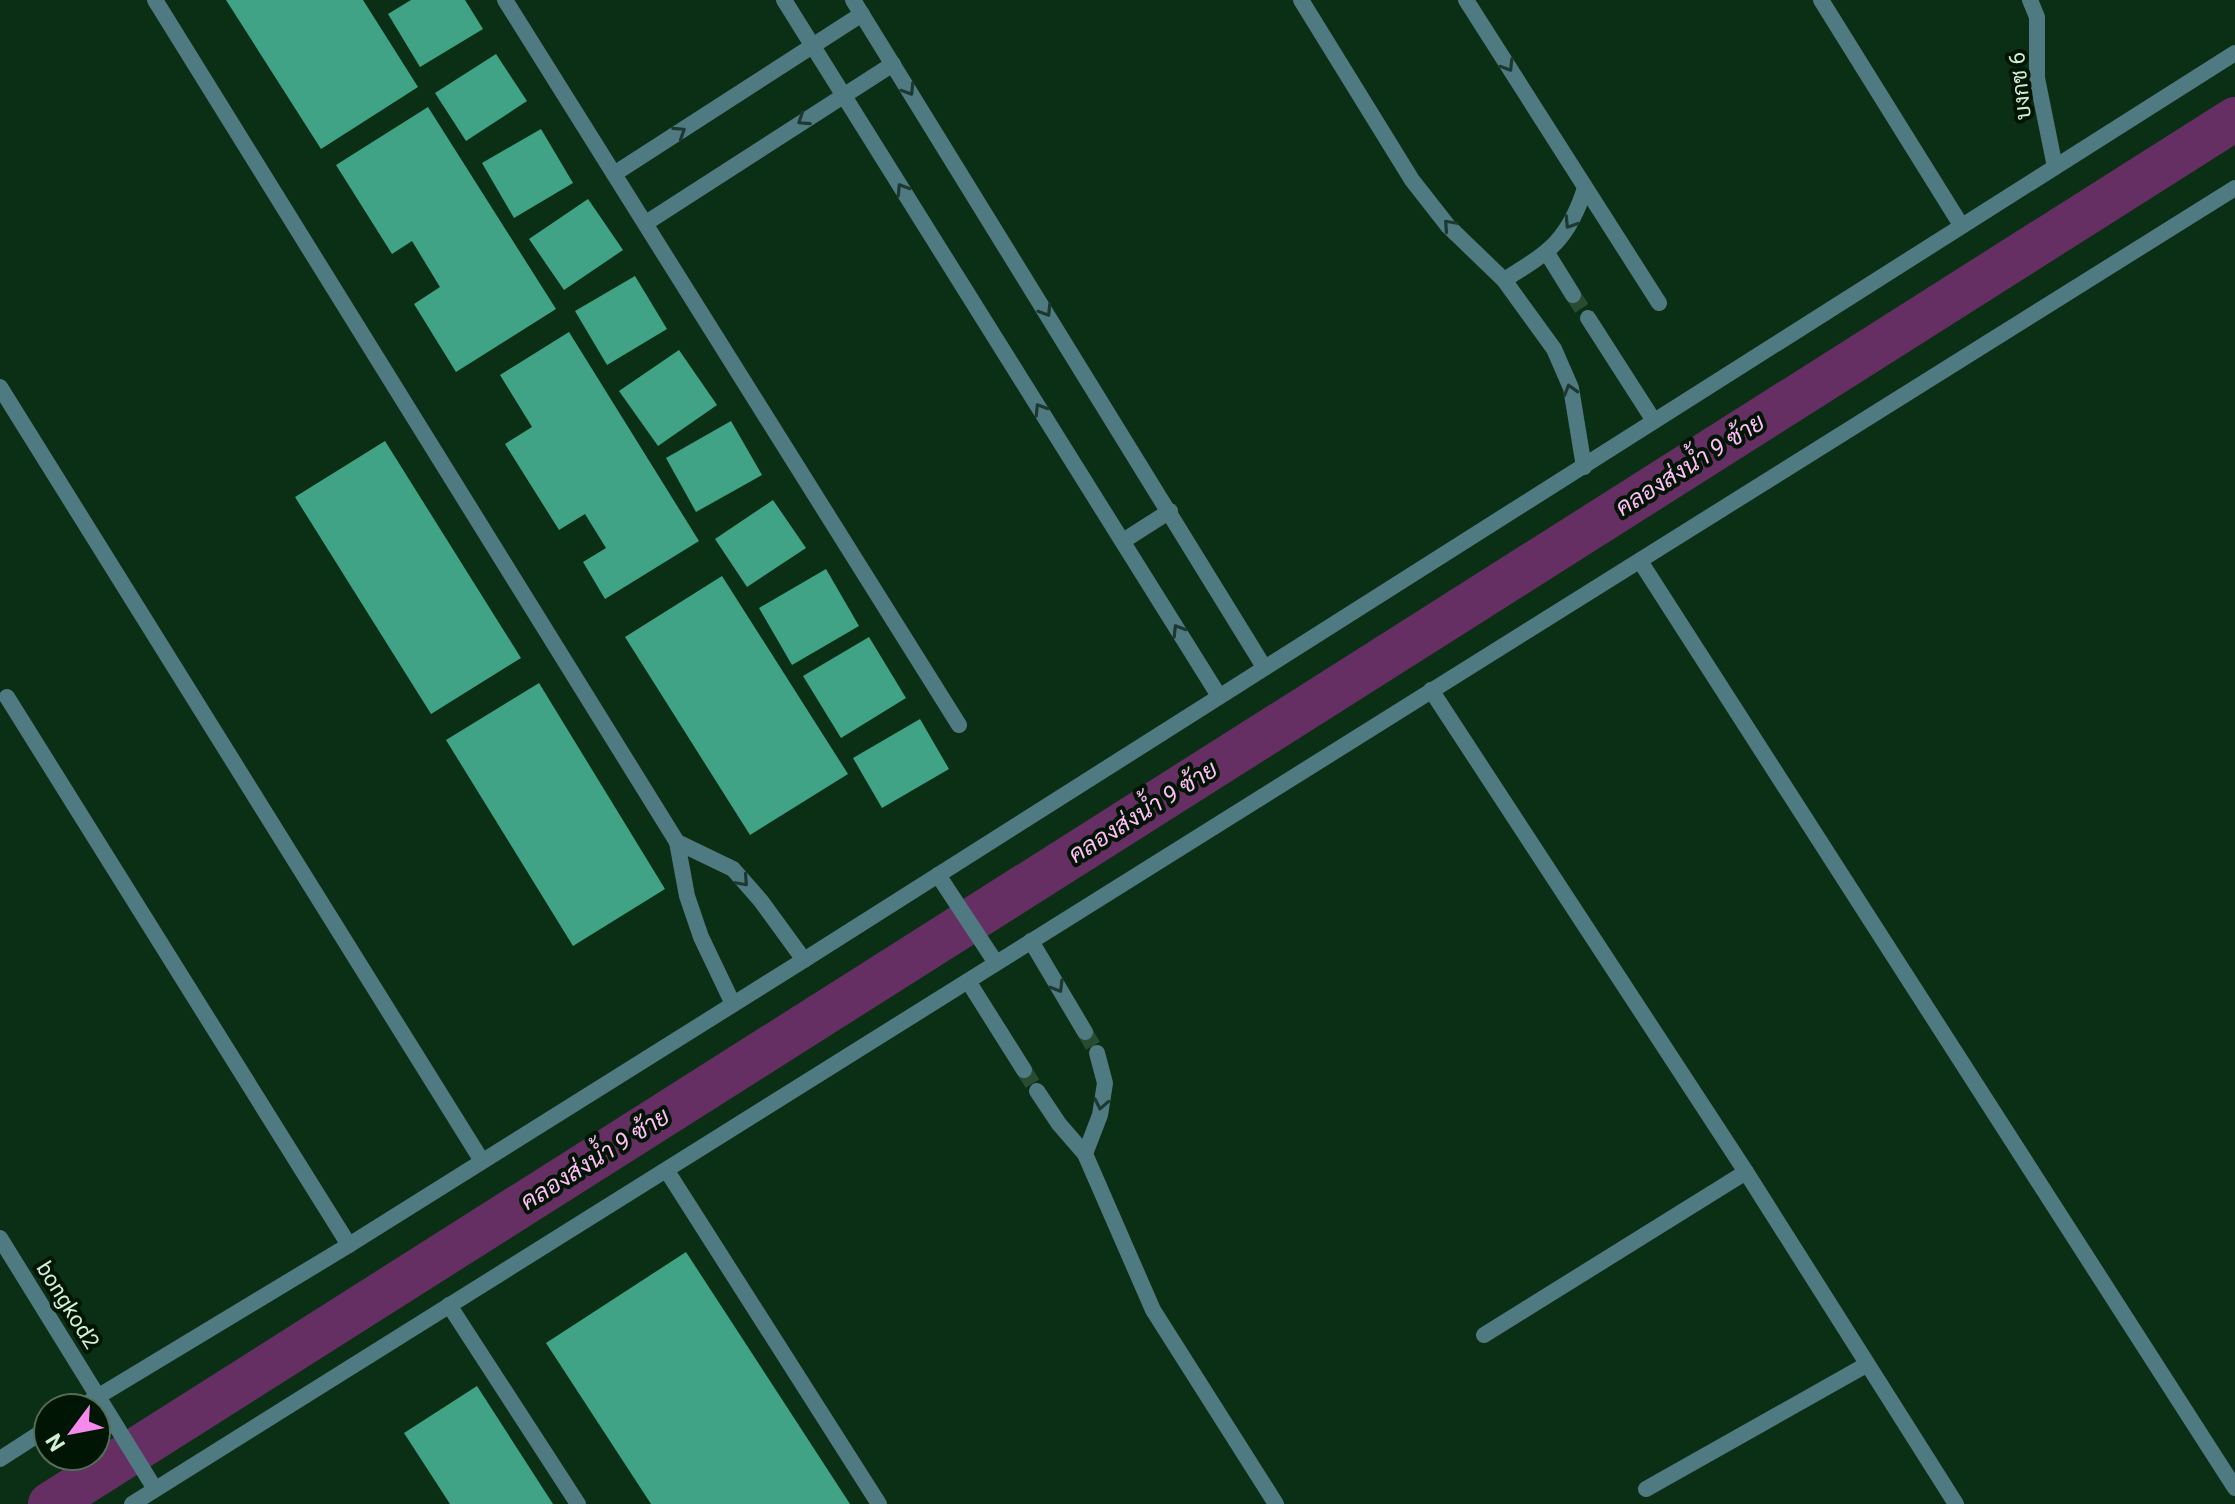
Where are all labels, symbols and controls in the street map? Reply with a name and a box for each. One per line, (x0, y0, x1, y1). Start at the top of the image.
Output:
street label: บงกช 6 (2004, 51, 2036, 121)
one-way arrow (1498, 57, 1513, 72)
one-way arrow (899, 81, 914, 96)
one-way arrow (797, 111, 812, 126)
one-way arrow (671, 127, 686, 142)
one-way arrow (896, 183, 911, 198)
one-way arrow (1565, 214, 1580, 228)
one-way arrow (1444, 220, 1458, 235)
one-way arrow (1036, 302, 1051, 317)
one-way arrow (1563, 384, 1579, 398)
one-way arrow (1035, 403, 1050, 418)
water label: คลองส่งน้ำ 9 ซ้าย (1607, 403, 1770, 522)
one-way arrow (1172, 624, 1188, 639)
water label: คลองส่งน้ำ 9 ซ้าย (1060, 750, 1223, 869)
one-way arrow (733, 871, 748, 886)
one-way arrow (1048, 978, 1064, 993)
water label: คลองส่งน้ำ 9 ซ้าย (512, 1097, 675, 1216)
one-way arrow (1093, 1097, 1110, 1111)
street label: bongkod2 (31, 1257, 105, 1353)
north arrow (32, 1392, 112, 1472)
text: N (41, 1429, 70, 1456)

